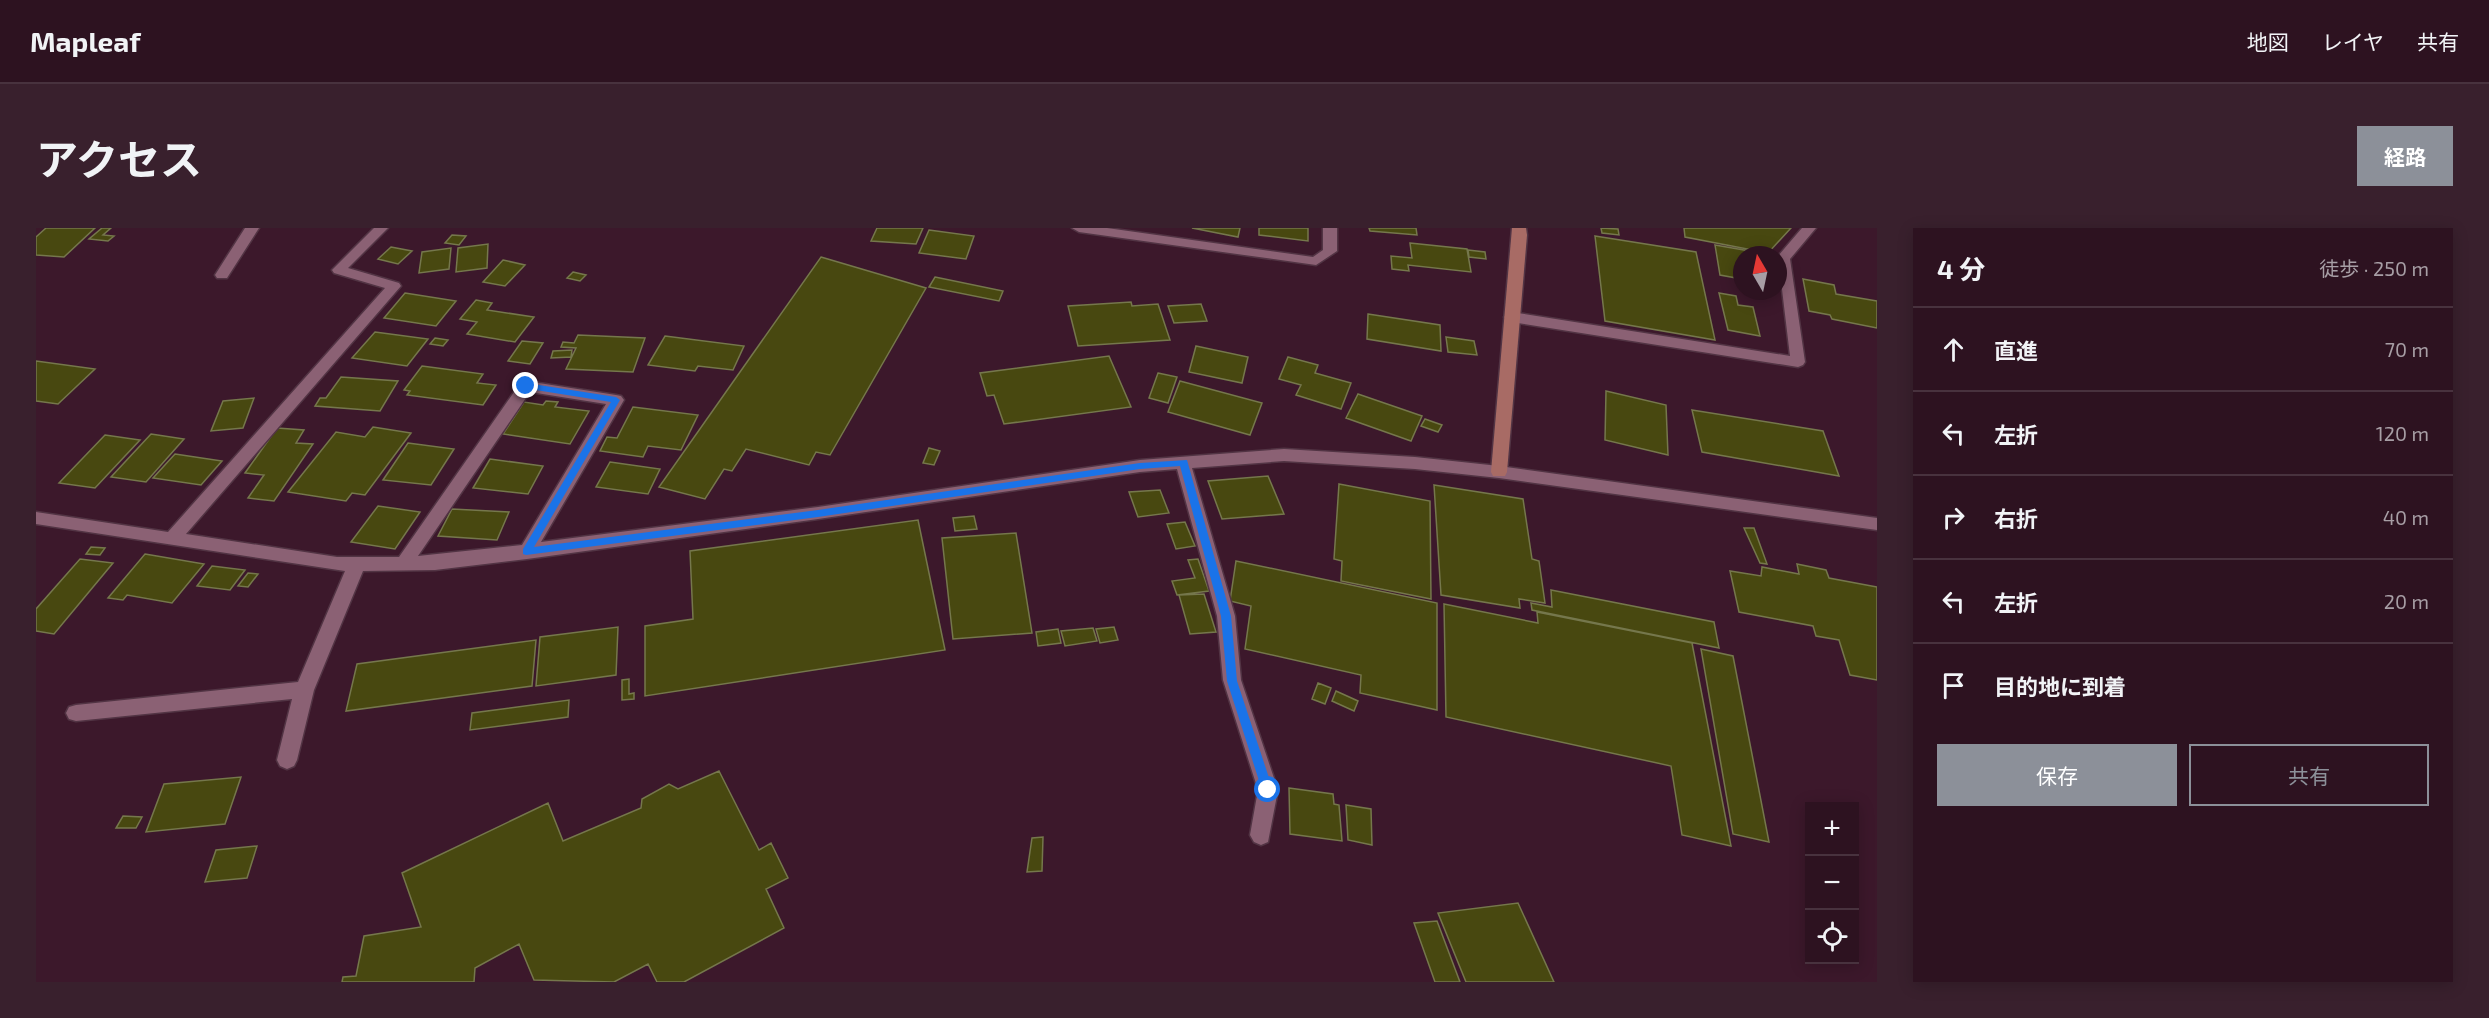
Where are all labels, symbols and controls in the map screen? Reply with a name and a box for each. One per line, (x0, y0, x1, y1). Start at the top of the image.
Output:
text: Mapleaf (30, 24, 141, 58)
text: 地図 (2247, 29, 2289, 54)
text: レイヤ (2322, 29, 2384, 54)
text: 共有 (2417, 29, 2459, 54)
button: 経路 (2357, 126, 2453, 186)
text: アクセス (36, 133, 202, 183)
north arrow (1733, 246, 1787, 300)
text: 4 分 (1937, 253, 1985, 284)
text: 徒歩 · 250 m (2319, 256, 2429, 280)
icon: ahead (1937, 333, 1970, 366)
text: 直進 (1994, 337, 2038, 363)
text: 70 m (2385, 337, 2429, 361)
route end (512, 372, 538, 398)
icon: left (1937, 417, 1970, 450)
text: 左折 (1994, 421, 2038, 447)
text: 120 m (2376, 421, 2429, 445)
icon: right (1937, 501, 1970, 534)
text: 右折 (1994, 505, 2038, 531)
text: 40 m (2383, 505, 2429, 529)
icon: left (1937, 585, 1970, 618)
text: 左折 (1994, 589, 2038, 615)
text: 20 m (2384, 589, 2429, 613)
icon: arrive (1937, 669, 1970, 702)
text: 目的地に到着 (1994, 673, 2126, 699)
button: 保存 (1937, 744, 2177, 806)
button: 共有 (2189, 744, 2429, 806)
route start (1254, 776, 1280, 802)
map controls (1805, 802, 1859, 964)
button: + (1805, 802, 1859, 856)
button: − (1805, 856, 1859, 910)
button: locate (1805, 910, 1859, 964)

